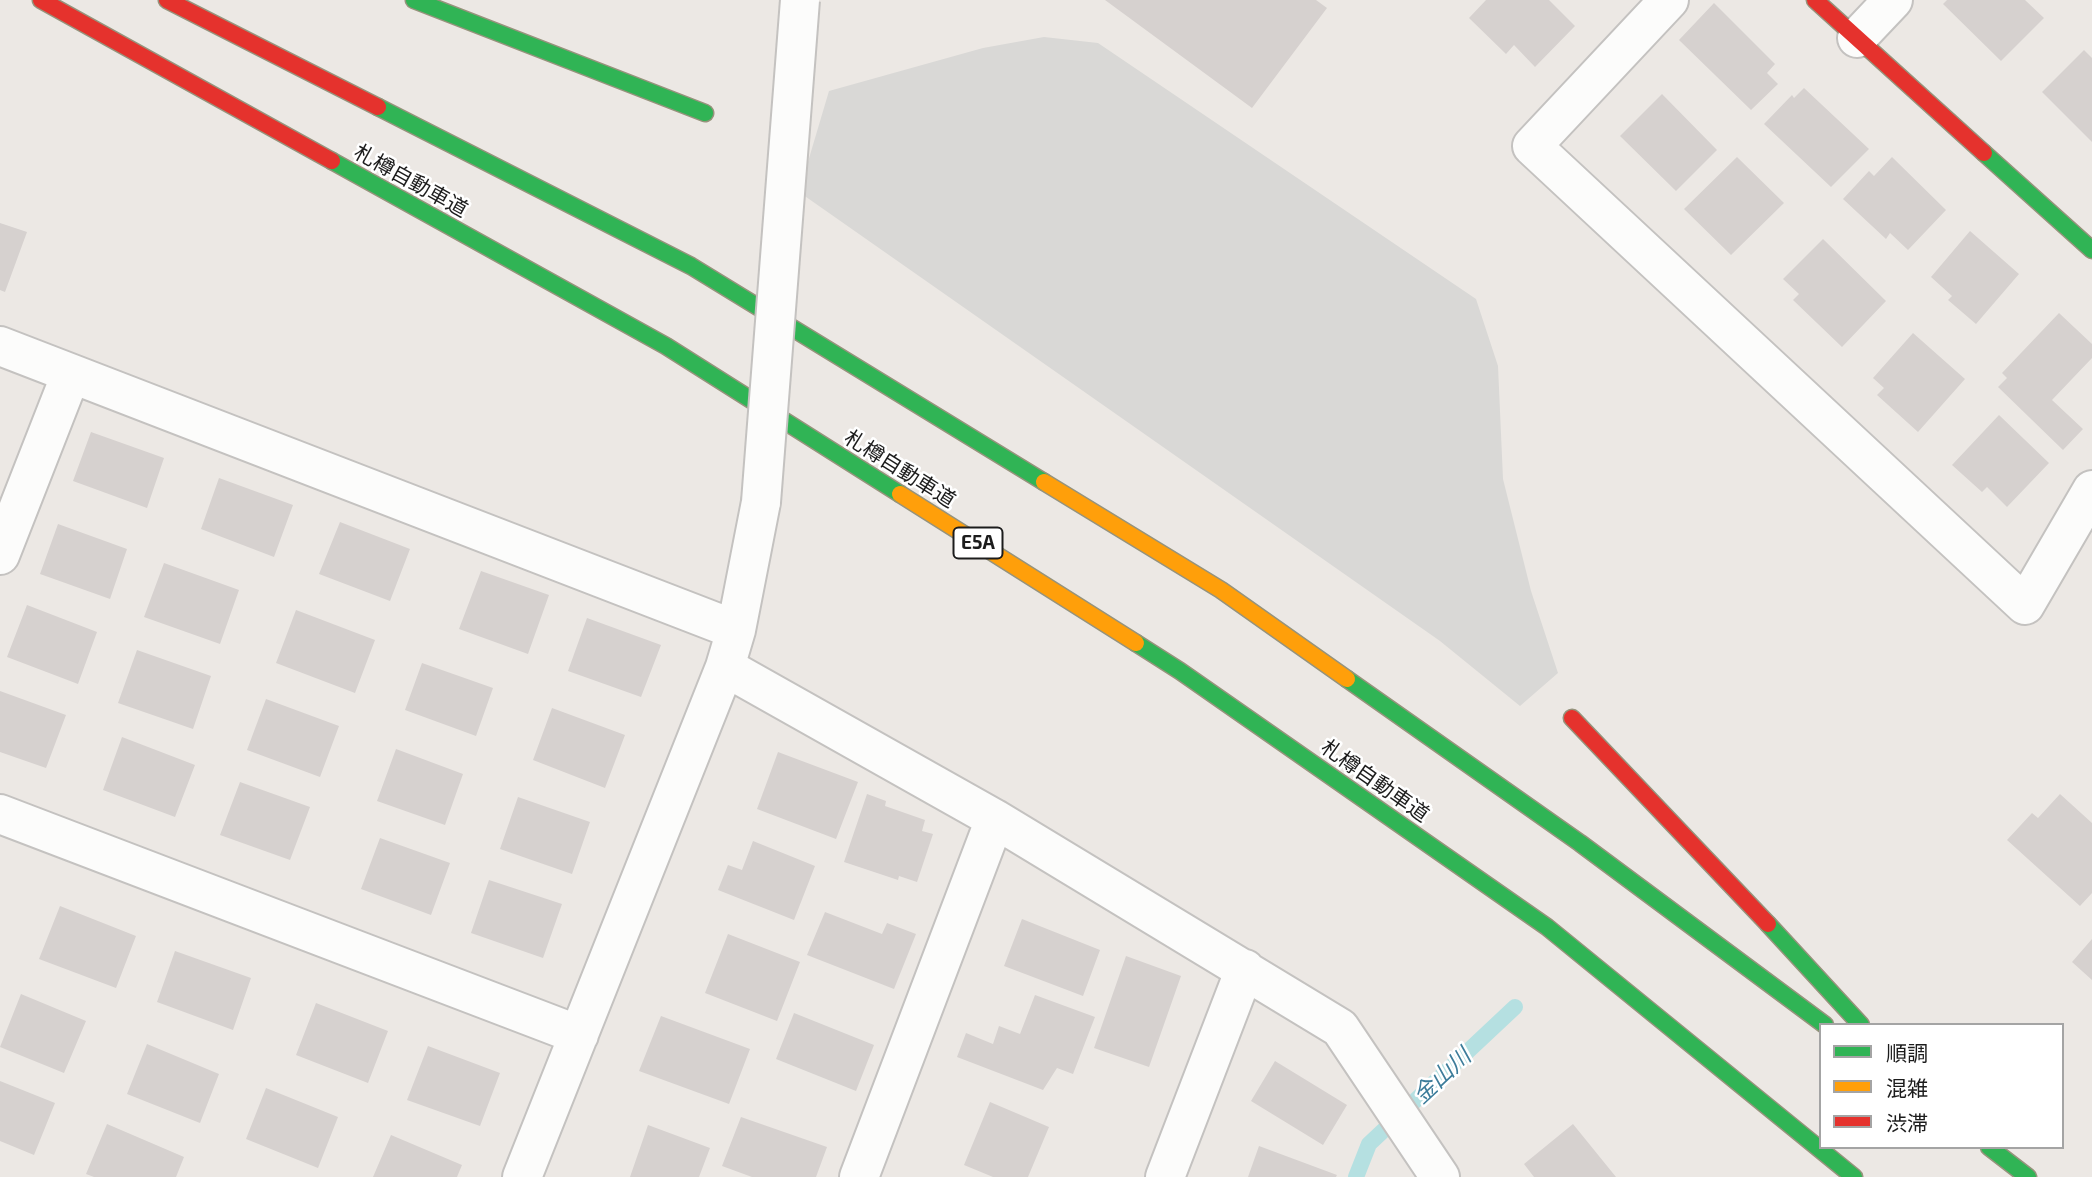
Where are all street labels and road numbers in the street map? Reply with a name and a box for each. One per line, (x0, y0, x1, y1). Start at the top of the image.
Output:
street label: 札樽自動車道 (350, 139, 472, 223)
street label: 札樽自動車道 (840, 425, 960, 513)
road number: E5A (954, 528, 1002, 558)
street label: 札樽自動車道 (1316, 735, 1434, 827)

